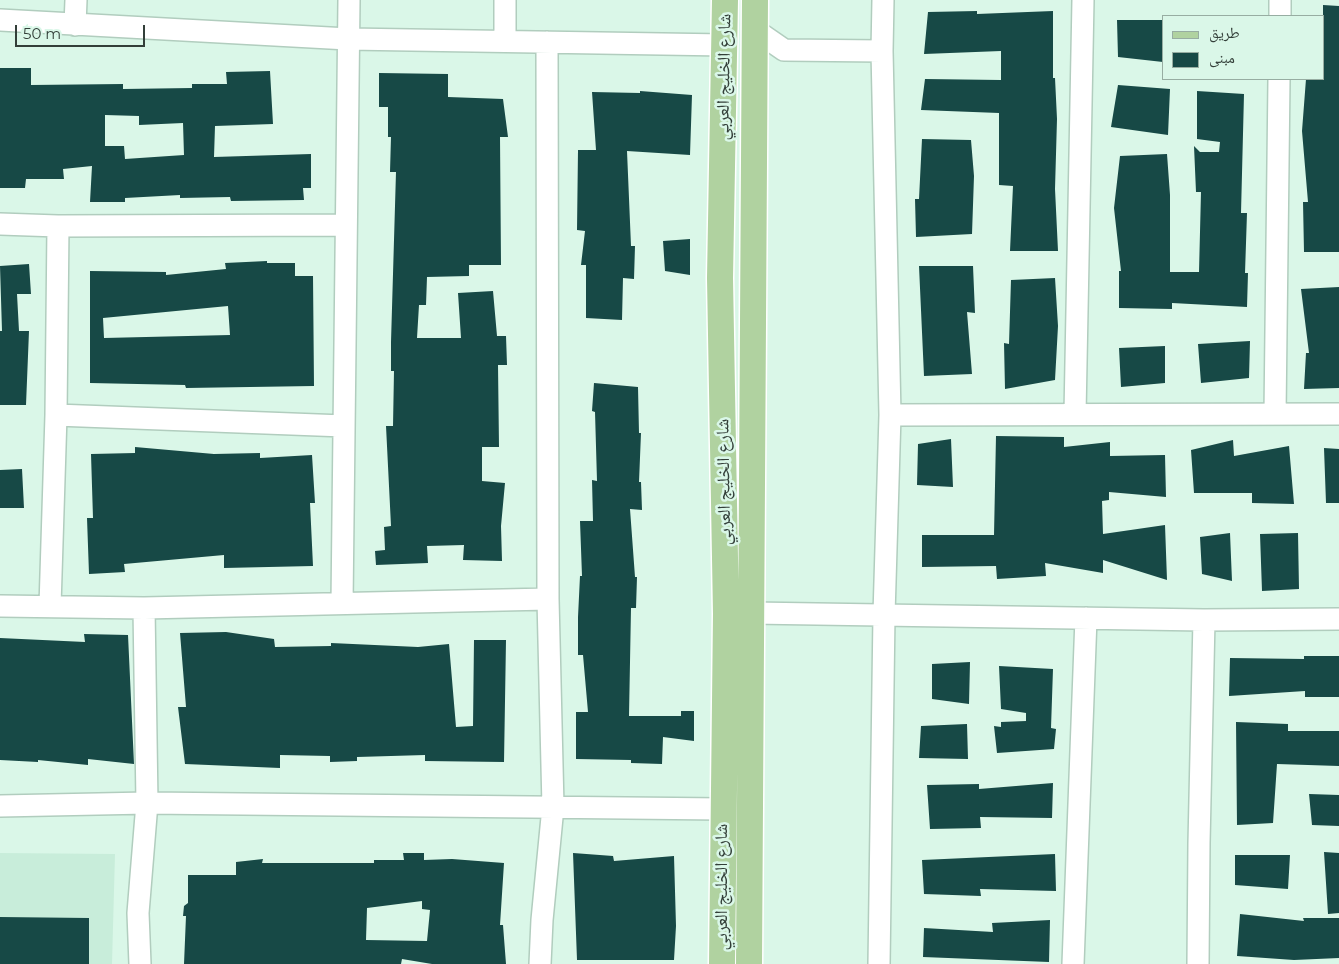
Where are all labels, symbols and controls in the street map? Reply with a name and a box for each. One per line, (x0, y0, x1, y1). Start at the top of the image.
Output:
street label: شارع الخليج العربي (712, 13, 736, 141)
scale bar (18, 15, 148, 47)
legend (1162, 15, 1324, 80)
text: طريق (1209, 23, 1240, 42)
text: 50 m (23, 24, 61, 43)
text: مبنى (1209, 48, 1235, 67)
street label: شارع الخليج العربي (712, 418, 736, 546)
street label: شارع الخليج العربي (711, 824, 733, 950)

